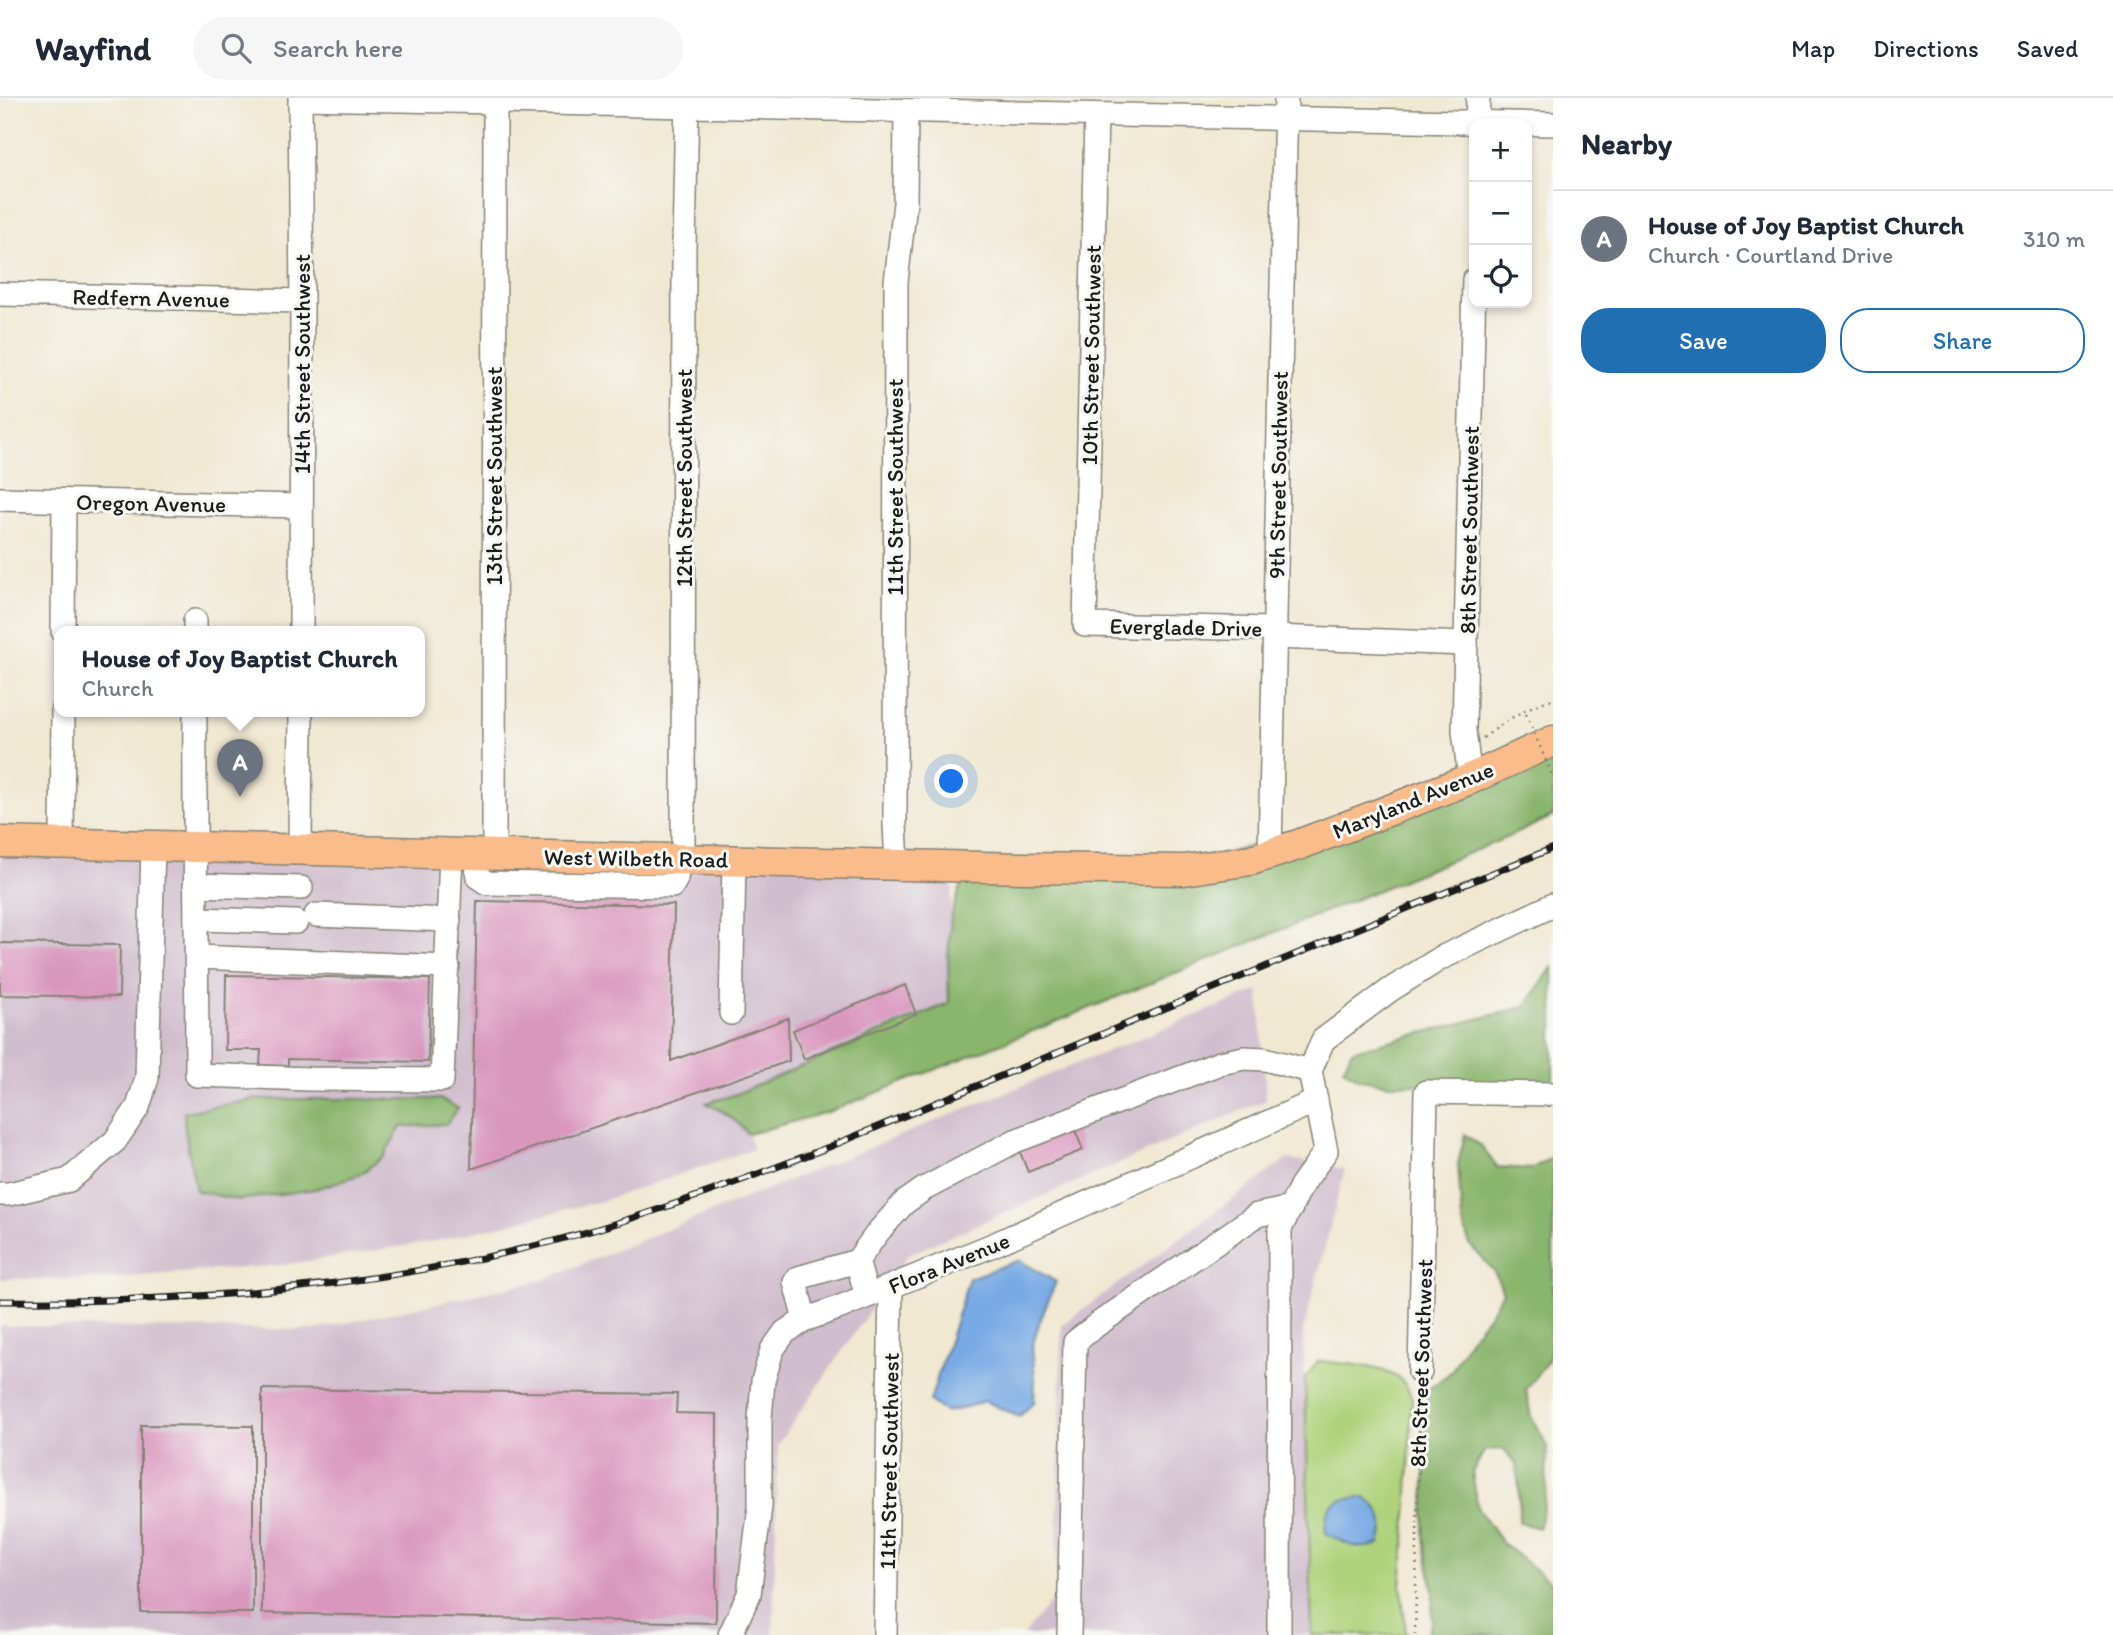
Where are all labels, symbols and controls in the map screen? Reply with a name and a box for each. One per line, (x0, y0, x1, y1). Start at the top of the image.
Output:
search box (193, 17, 683, 80)
text: Wayfind (35, 29, 151, 68)
icon: search (217, 29, 255, 67)
text: Search here (273, 32, 403, 64)
text: Map (1791, 34, 1835, 63)
text: Directions (1873, 34, 1979, 63)
text: Saved (2017, 34, 2078, 63)
map controls (1469, 119, 1532, 308)
button: + (1469, 119, 1532, 182)
text: Nearby (1581, 125, 1672, 162)
button: − (1469, 182, 1532, 245)
text: House of Joy Baptist Church (1648, 209, 1964, 241)
text: A (1597, 225, 1611, 253)
text: 310 m (2023, 225, 2085, 253)
text: Church · Courtland Drive (1648, 241, 1893, 269)
street label: 10th Street Southwest (1075, 244, 1107, 466)
button: locate (1469, 245, 1532, 308)
street label: 14th Street Southwest (288, 254, 316, 474)
street label: Redfern Avenue (72, 283, 230, 313)
button: Save (1581, 308, 1826, 373)
button: Share (1840, 308, 2085, 373)
street label: 13th Street Southwest (480, 366, 508, 586)
street label: 12th Street Southwest (670, 369, 698, 587)
street label: 9th Street Southwest (1262, 371, 1294, 579)
street label: 11th Street Southwest (881, 378, 909, 596)
street label: 8th Street Southwest (1453, 426, 1485, 634)
street label: Oregon Avenue (76, 488, 226, 518)
street label: Everglade Drive (1109, 612, 1263, 642)
popup (54, 626, 425, 717)
text: House of Joy Baptist Church (82, 642, 397, 674)
text: Church (82, 674, 153, 702)
pin: A (217, 739, 263, 797)
street label: Maryland Avenue (1328, 755, 1498, 845)
your location (934, 764, 968, 798)
street label: West Wilbeth Road (544, 842, 729, 874)
street label: Flora Avenue (884, 1226, 1014, 1300)
street label: 8th Street Southwest (1403, 1258, 1439, 1468)
street label: 11th Street Southwest (873, 1352, 905, 1570)

